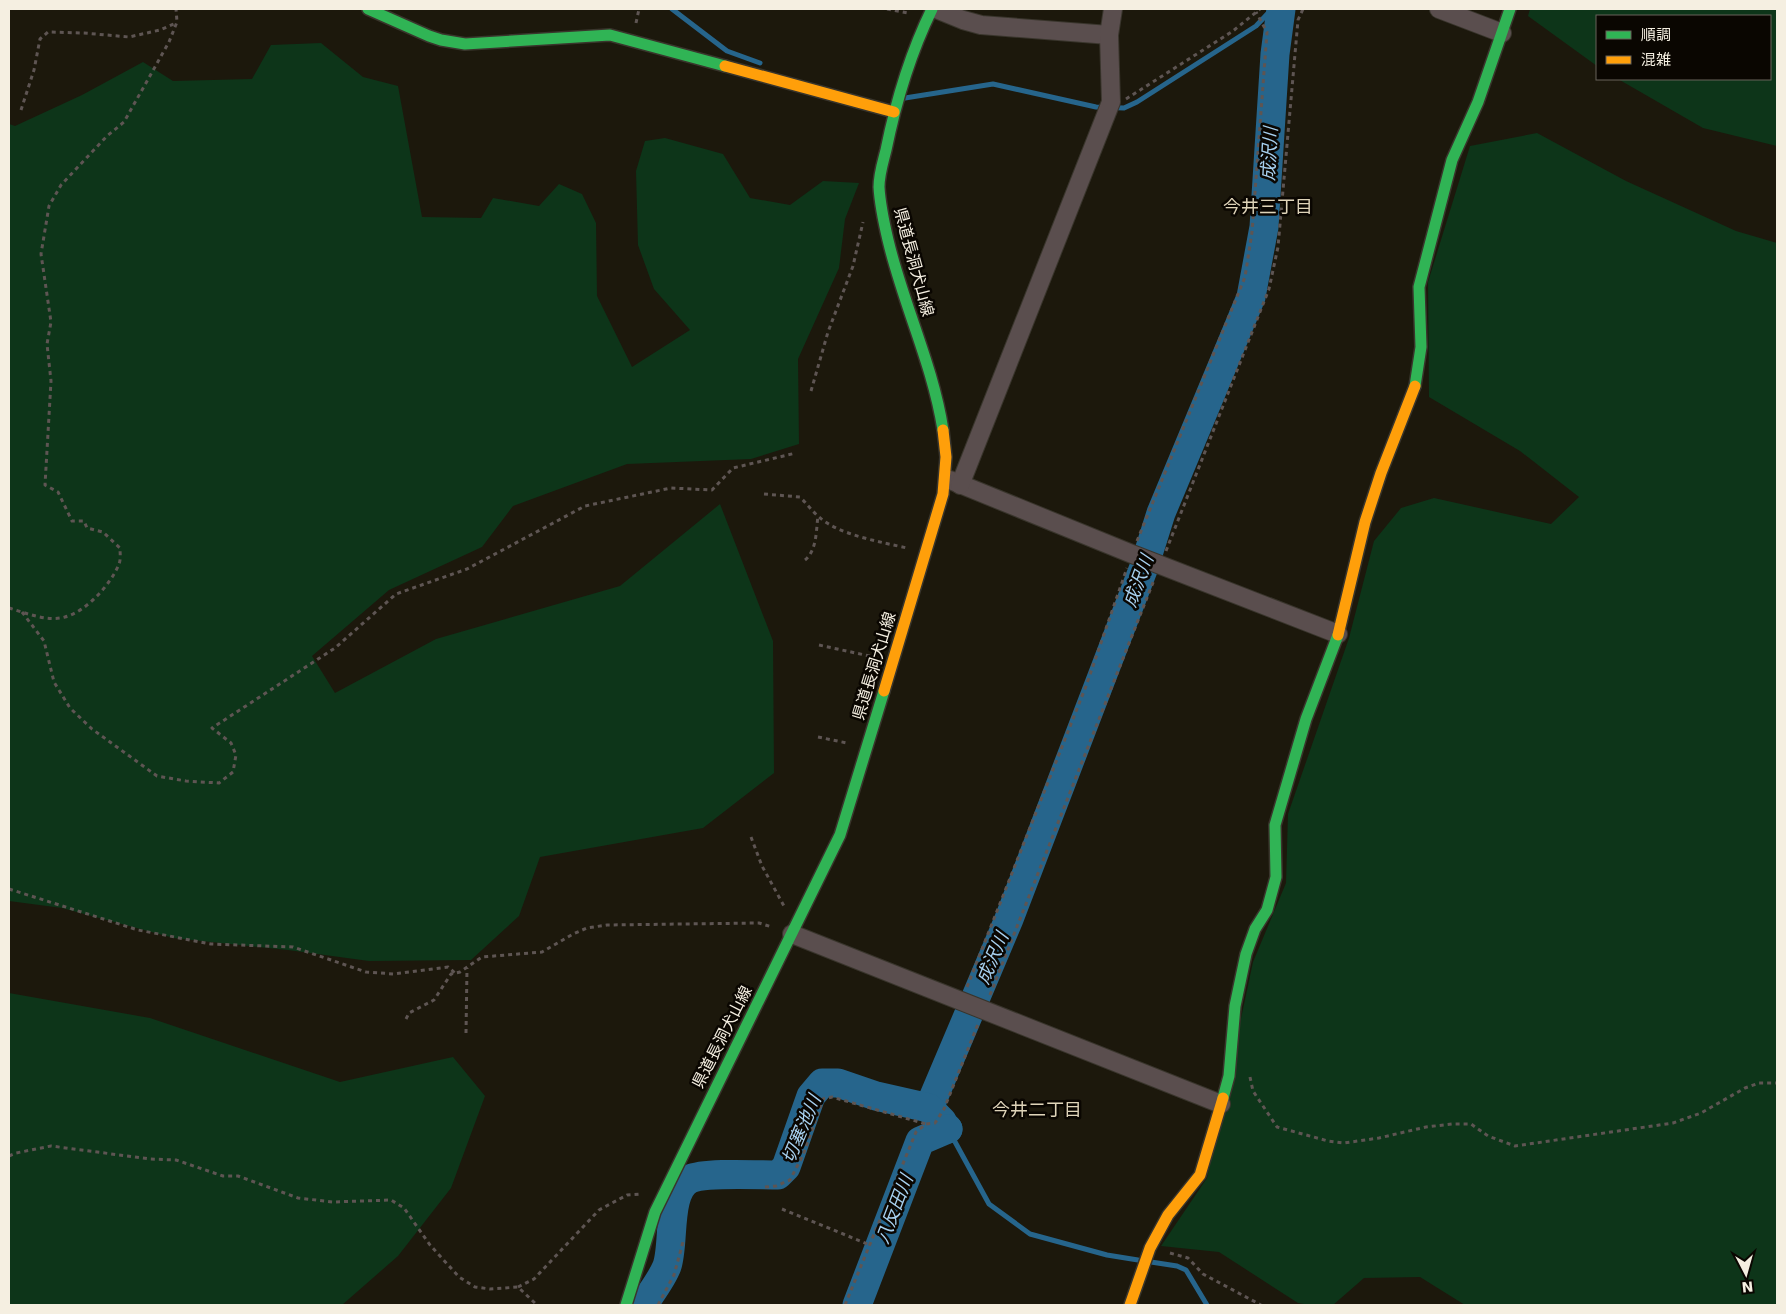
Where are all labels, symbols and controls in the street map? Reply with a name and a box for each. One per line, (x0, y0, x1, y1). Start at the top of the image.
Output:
legend (1596, 15, 1771, 80)
text: 順調 (1641, 26, 1671, 44)
text: 混雑 (1641, 51, 1671, 69)
water label: 成沢川 (1257, 124, 1281, 182)
district label: 今井三丁目 (1223, 196, 1313, 217)
street label: 県道長洞犬山線 (890, 205, 938, 319)
water label: 成沢川 (1119, 550, 1158, 610)
street label: 県道長洞犬山線 (849, 610, 899, 722)
water label: 成沢川 (972, 927, 1013, 987)
street label: 県道長洞犬山線 (688, 983, 756, 1091)
water label: 切塞池川 (777, 1090, 826, 1166)
district label: 今井二丁目 (992, 1099, 1082, 1120)
water label: 八反田川 (871, 1170, 917, 1246)
north arrow (1721, 1249, 1771, 1299)
text: N (1741, 1278, 1754, 1295)

